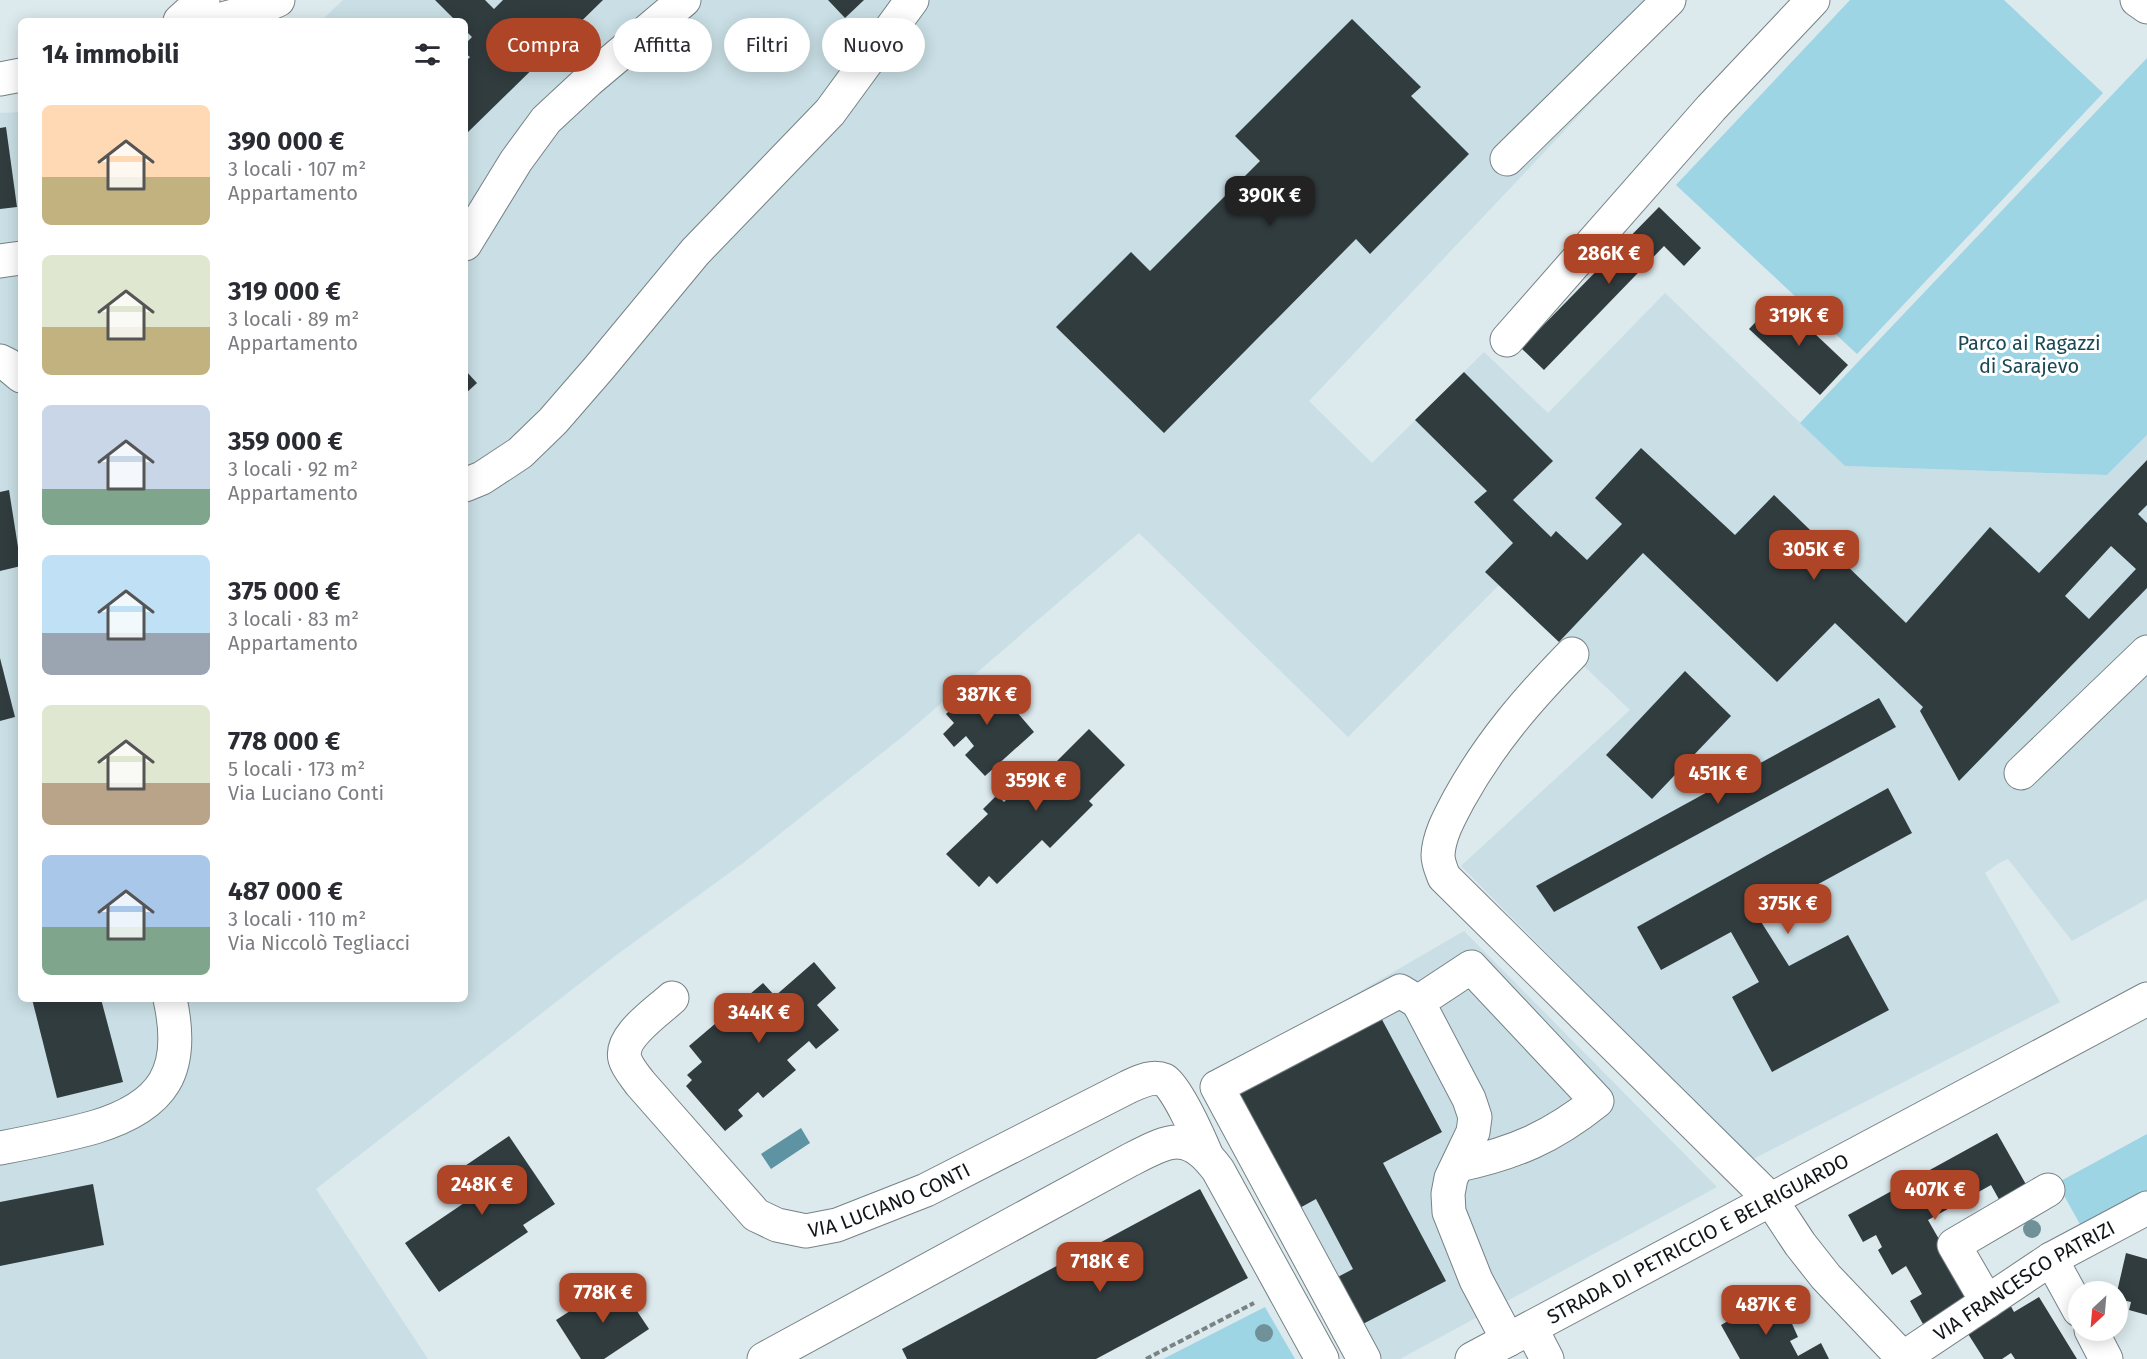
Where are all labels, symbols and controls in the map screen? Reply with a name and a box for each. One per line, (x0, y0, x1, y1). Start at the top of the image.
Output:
chip: Compra (486, 18, 601, 72)
chip: Affitta (613, 18, 712, 72)
chip: Filtri (724, 18, 810, 72)
chip: Nuovo (822, 18, 925, 72)
icon: filters (411, 38, 444, 71)
text: 14 immobili (42, 39, 179, 70)
text: 390 000 € (228, 126, 344, 157)
icon: home (90, 129, 162, 201)
text: 3 locali · 107 m² (228, 157, 366, 181)
pin: 390K € (1221, 176, 1319, 227)
text: Appartamento (228, 181, 358, 205)
text: 390K € (1239, 183, 1301, 207)
pin: 286K € (1560, 234, 1658, 285)
text: 286K € (1578, 241, 1640, 265)
text: 319 000 € (228, 276, 341, 307)
icon: home (90, 279, 162, 351)
pin: 319K € (1750, 296, 1848, 347)
text: 319K € (1769, 303, 1829, 327)
text: 3 locali · 89 m² (228, 307, 359, 331)
text: Appartamento (228, 331, 358, 355)
park label: Parco ai Ragazzi di Sarajevo (1957, 331, 2101, 378)
text: 359 000 € (228, 426, 343, 457)
icon: home (90, 429, 162, 501)
text: 3 locali · 92 m² (228, 457, 358, 481)
text: Appartamento (228, 481, 358, 505)
pin: 305K € (1765, 530, 1863, 581)
text: 305K € (1783, 537, 1845, 561)
text: 375 000 € (228, 576, 341, 607)
icon: home (90, 579, 162, 651)
text: 3 locali · 83 m² (228, 607, 359, 631)
text: Appartamento (228, 631, 358, 655)
pin: 387K € (938, 675, 1036, 726)
text: 387K € (957, 682, 1017, 706)
text: 778 000 € (228, 726, 340, 757)
icon: home (90, 729, 162, 801)
pin: 451K € (1669, 754, 1767, 805)
text: 5 locali · 173 m² (228, 757, 365, 781)
pin: 359K € (987, 761, 1085, 812)
text: 451K € (1688, 761, 1748, 785)
text: 359K € (1005, 768, 1067, 792)
text: Via Luciano Conti (228, 781, 384, 805)
text: 487 000 € (228, 876, 343, 907)
icon: home (90, 879, 162, 951)
pin: 375K € (1739, 884, 1837, 935)
text: 375K € (1758, 891, 1818, 915)
text: 3 locali · 110 m² (228, 907, 366, 931)
text: Via Niccolò Tegliacci (228, 931, 410, 955)
pin: 344K € (710, 993, 808, 1044)
text: 344K € (728, 1000, 790, 1024)
street label: STRADA DI PETRICCIO E BELRIGUARDO (1543, 1148, 1853, 1329)
street label: VIA LUCIANO CONTI (806, 1158, 974, 1242)
pin: 248K € (433, 1165, 531, 1216)
pin: 407K € (1886, 1170, 1984, 1221)
text: 248K € (451, 1172, 513, 1196)
text: 407K € (1904, 1177, 1966, 1201)
street label: VIA FRANCESCO PATRIZI (1929, 1215, 2119, 1346)
pin: 718K € (1051, 1242, 1149, 1293)
text: 718K € (1070, 1249, 1130, 1273)
pin: 778K € (554, 1273, 652, 1324)
text: 778K € (573, 1280, 633, 1304)
north arrow (2068, 1281, 2128, 1341)
map controls (2068, 1281, 2128, 1341)
pin: 487K € (1717, 1285, 1815, 1336)
text: 487K € (1735, 1292, 1797, 1316)

